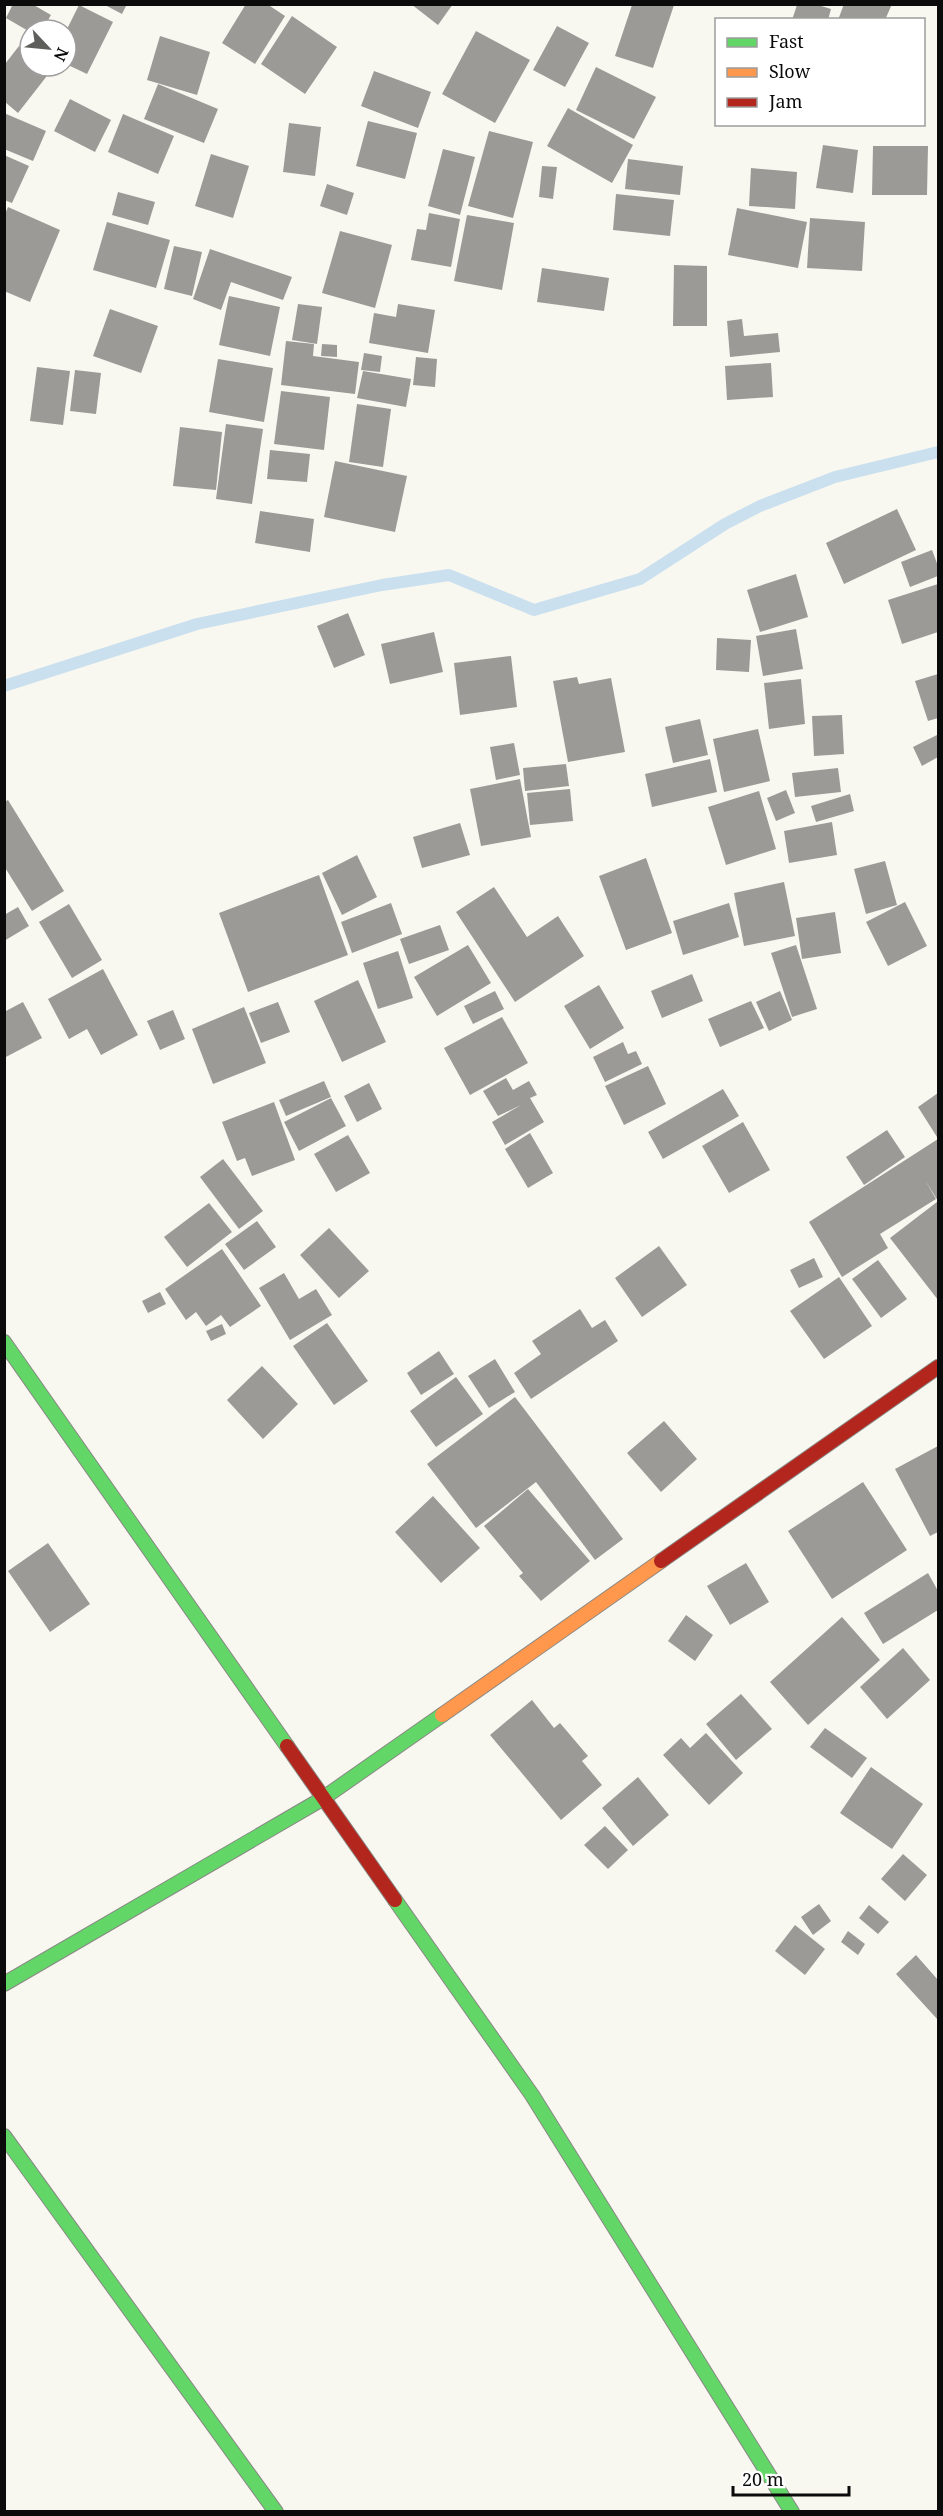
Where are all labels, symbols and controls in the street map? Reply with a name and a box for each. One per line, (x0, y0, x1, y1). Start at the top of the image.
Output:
north arrow (18, 18, 78, 78)
legend (715, 18, 925, 126)
text: Fast (769, 29, 804, 53)
text: N (49, 44, 74, 65)
text: Slow (769, 59, 811, 83)
text: Jam (768, 89, 803, 113)
scale bar (733, 2459, 848, 2497)
text: 20 m (742, 2467, 784, 2491)

